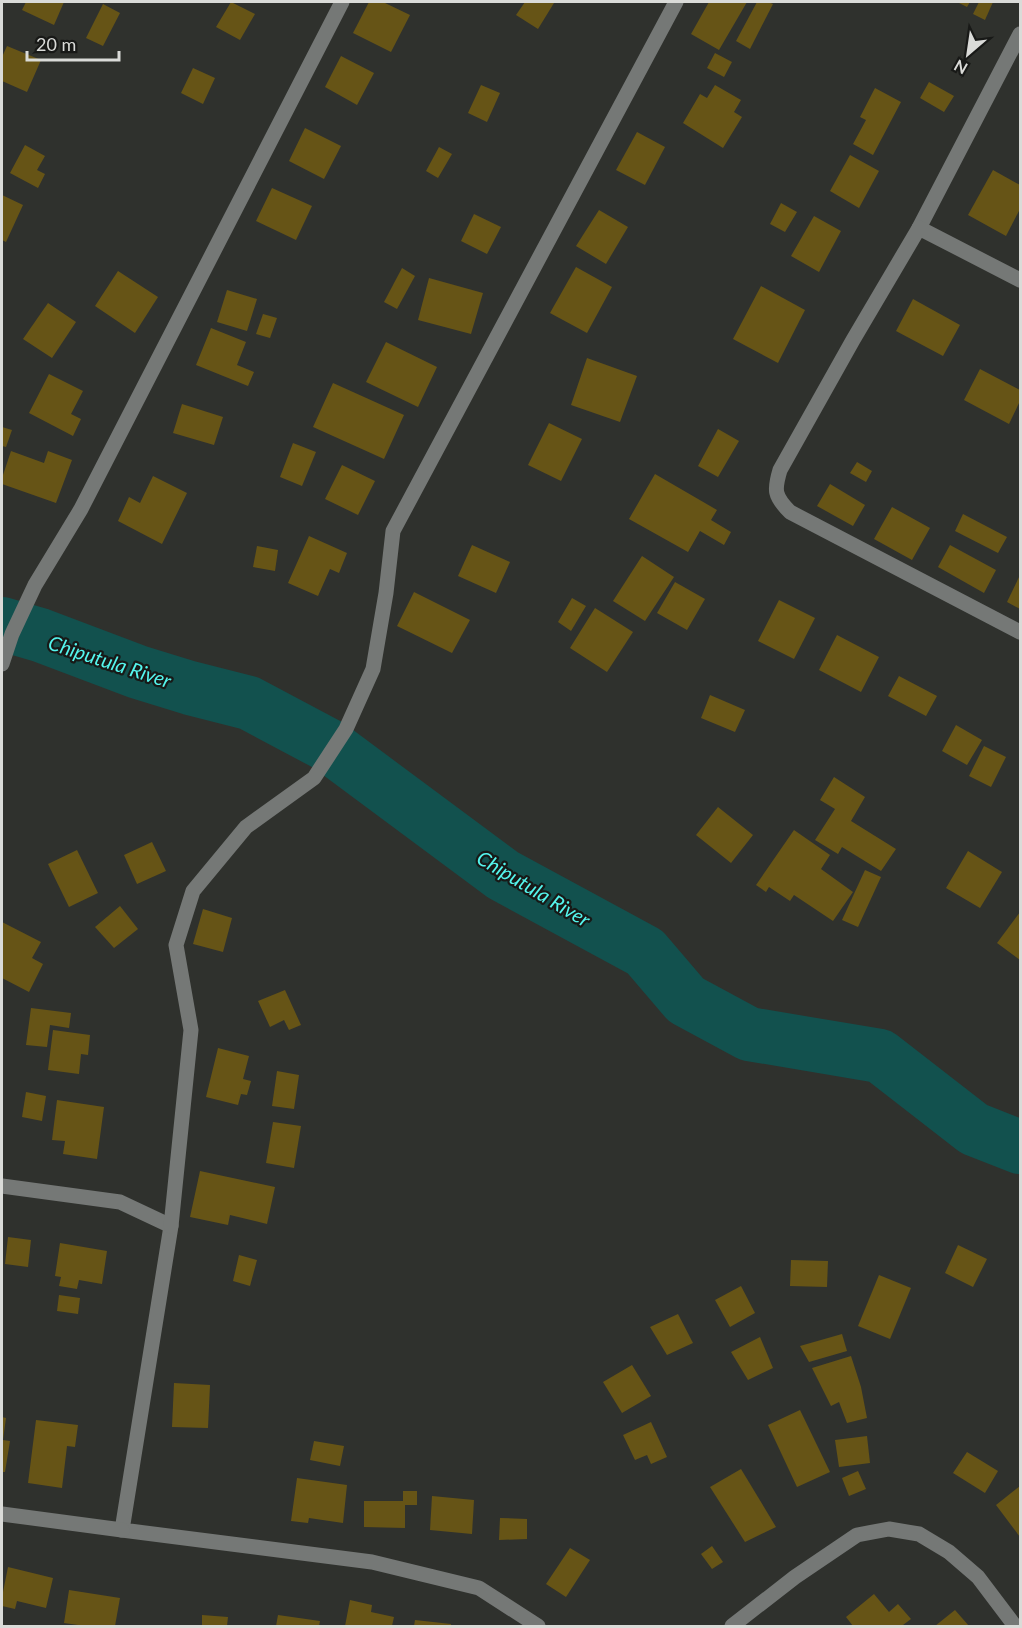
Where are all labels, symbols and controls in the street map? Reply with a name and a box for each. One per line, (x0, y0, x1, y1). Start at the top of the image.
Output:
scale bar (27, 24, 118, 62)
north arrow (938, 24, 998, 84)
text: 20 m (36, 33, 76, 55)
text: N (950, 56, 970, 79)
water label: Chiputula River (46, 630, 176, 693)
water label: Chiputula River (473, 845, 596, 932)

